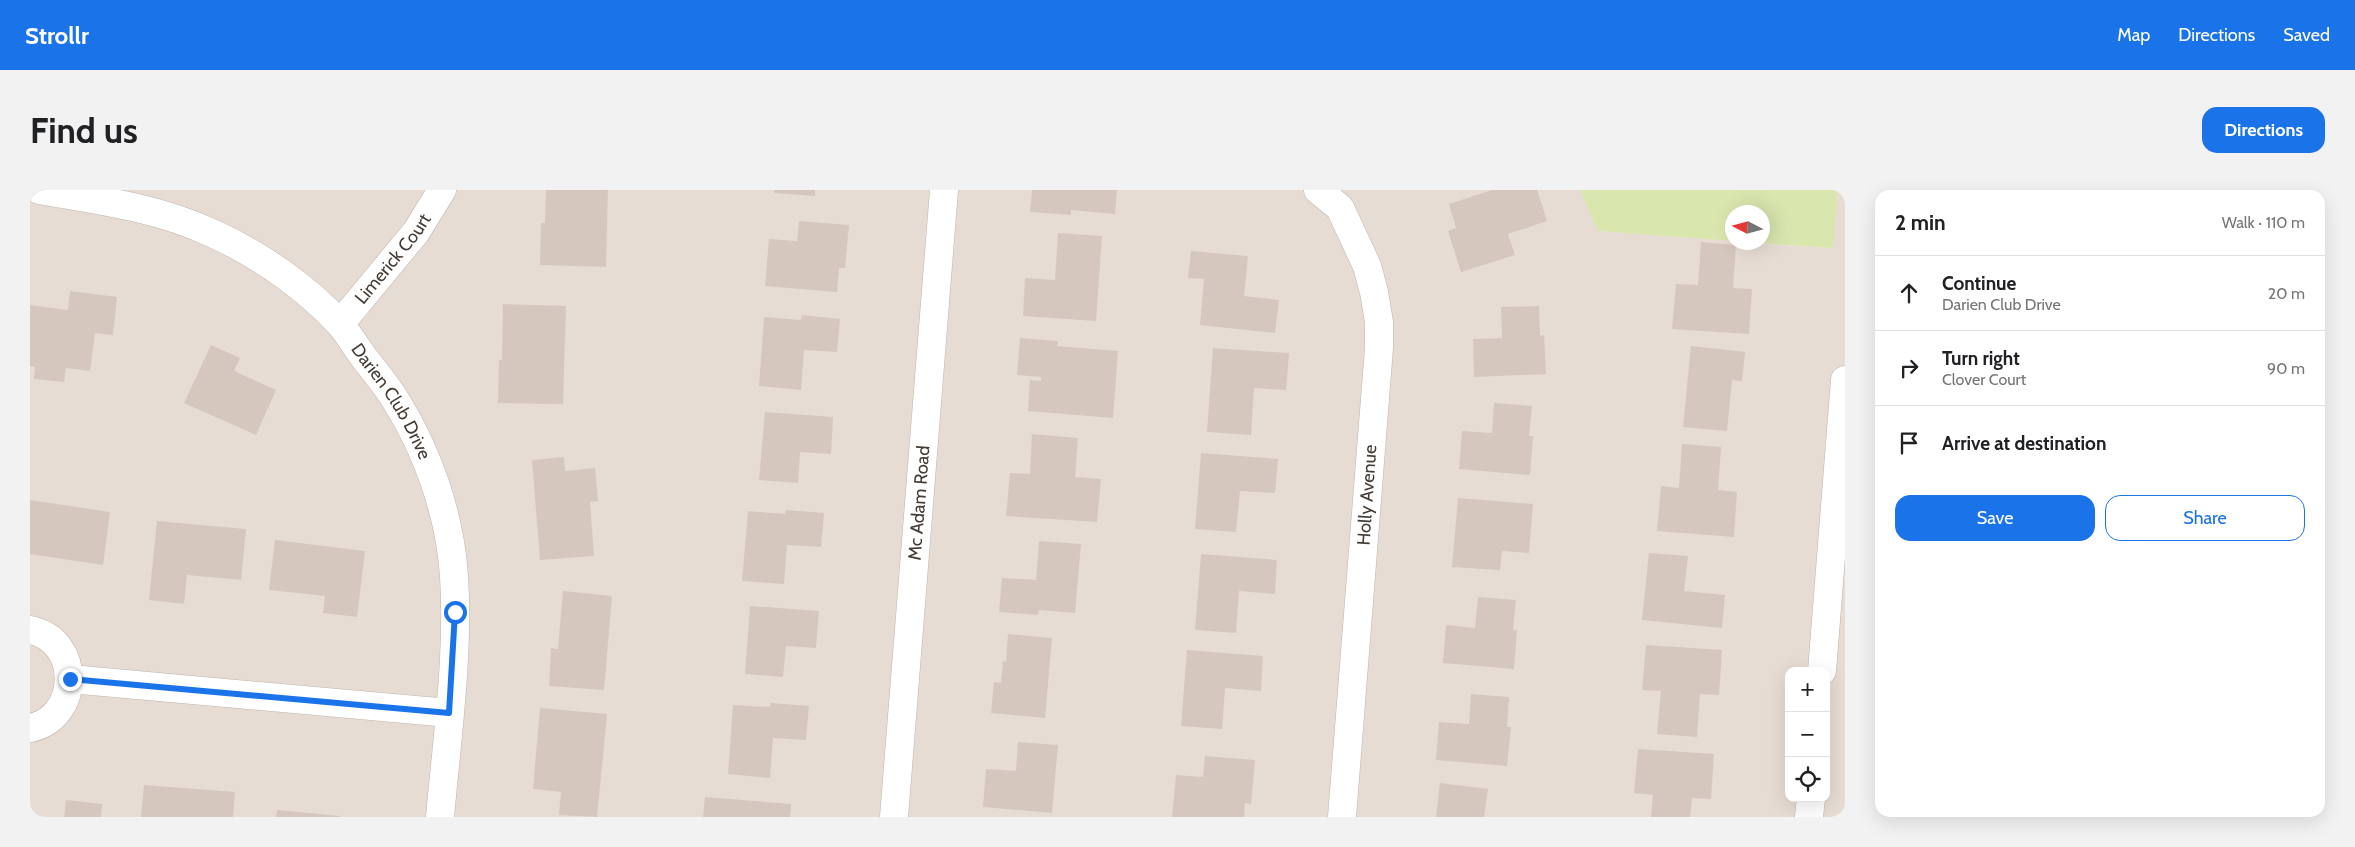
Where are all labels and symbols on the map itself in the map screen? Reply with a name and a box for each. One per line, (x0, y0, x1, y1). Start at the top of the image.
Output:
north arrow (1725, 205, 1770, 250)
street label: Limerick Court (350, 210, 436, 309)
street label: Darien Club Drive (346, 339, 436, 463)
street label: Holly Avenue (1353, 444, 1381, 546)
street label: Mc Adam Road (903, 445, 935, 561)
route start (444, 601, 467, 624)
route end (59, 668, 82, 691)

